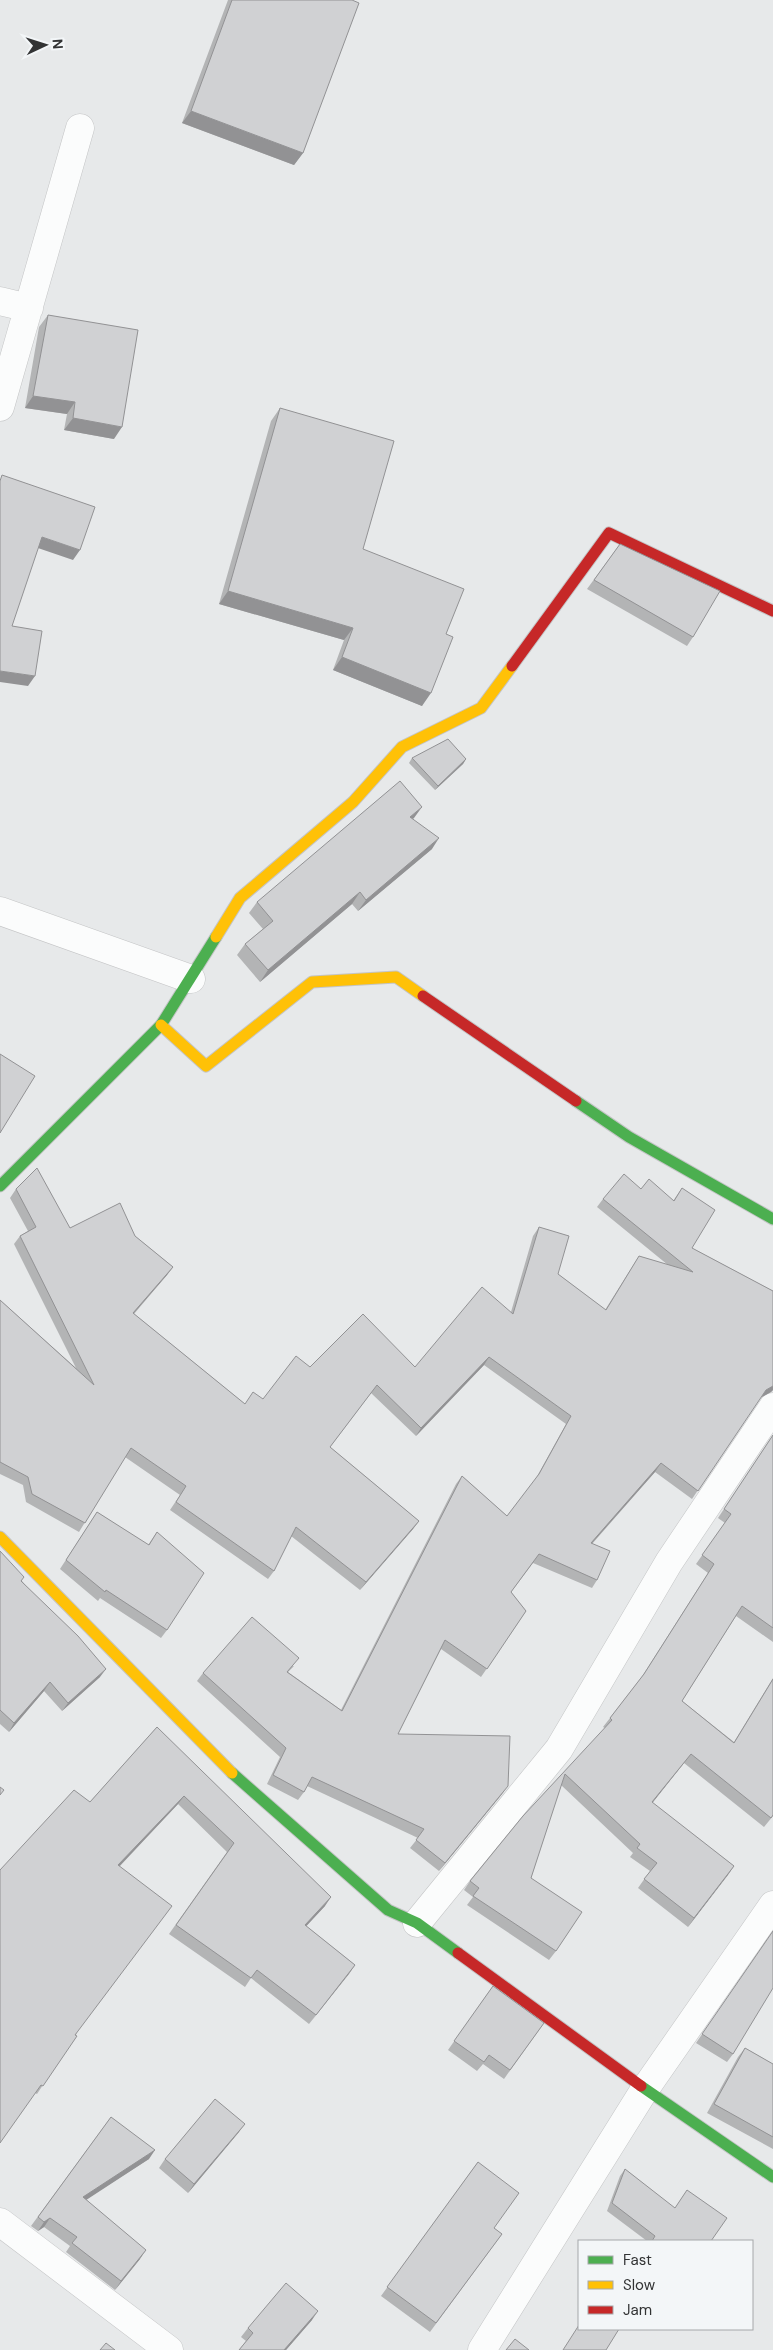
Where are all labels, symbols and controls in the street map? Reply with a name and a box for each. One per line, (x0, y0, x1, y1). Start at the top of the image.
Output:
north arrow (20, 20, 70, 70)
text: N (49, 38, 67, 50)
legend (578, 2240, 753, 2330)
text: Fast (623, 2250, 652, 2270)
text: Slow (623, 2275, 656, 2295)
text: Jam (623, 2300, 652, 2320)

